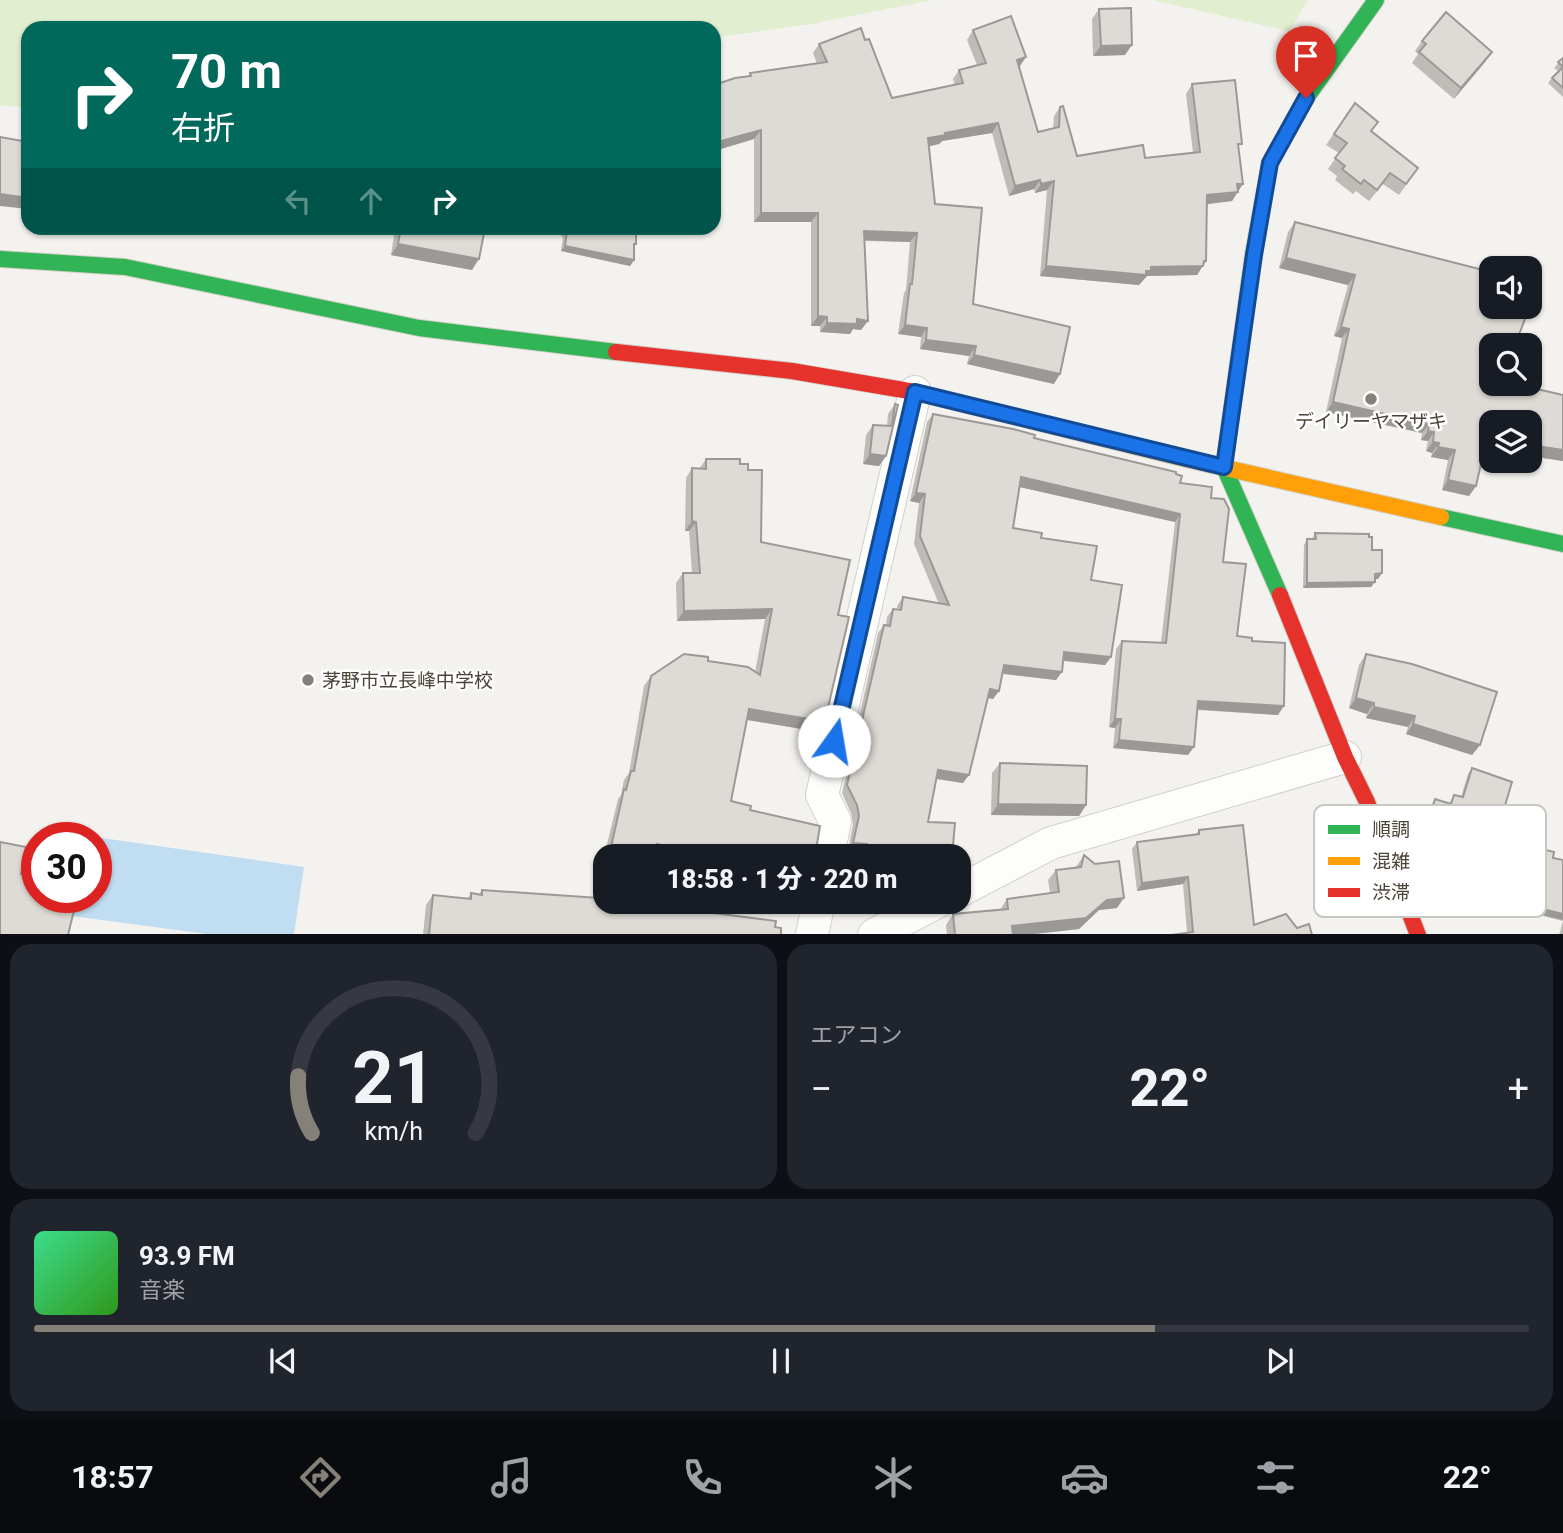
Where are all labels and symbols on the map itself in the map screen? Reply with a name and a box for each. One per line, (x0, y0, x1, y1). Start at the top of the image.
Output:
pin (1276, 26, 1336, 98)
marker: デイリーヤマザキ (1363, 391, 1379, 407)
place label: デイリーヤマザキ (1295, 410, 1447, 433)
place label: 茅野市立長峰中学校 (322, 669, 493, 692)
marker: 茅野市立長峰中学校 (300, 672, 316, 688)
position arrow (797, 704, 871, 778)
legend (1314, 805, 1546, 917)
text: 順調 (1372, 818, 1410, 841)
speed limit sign: 30 (21, 822, 112, 913)
text: 混雑 (1372, 850, 1410, 873)
text: 渋滞 (1372, 881, 1410, 904)

